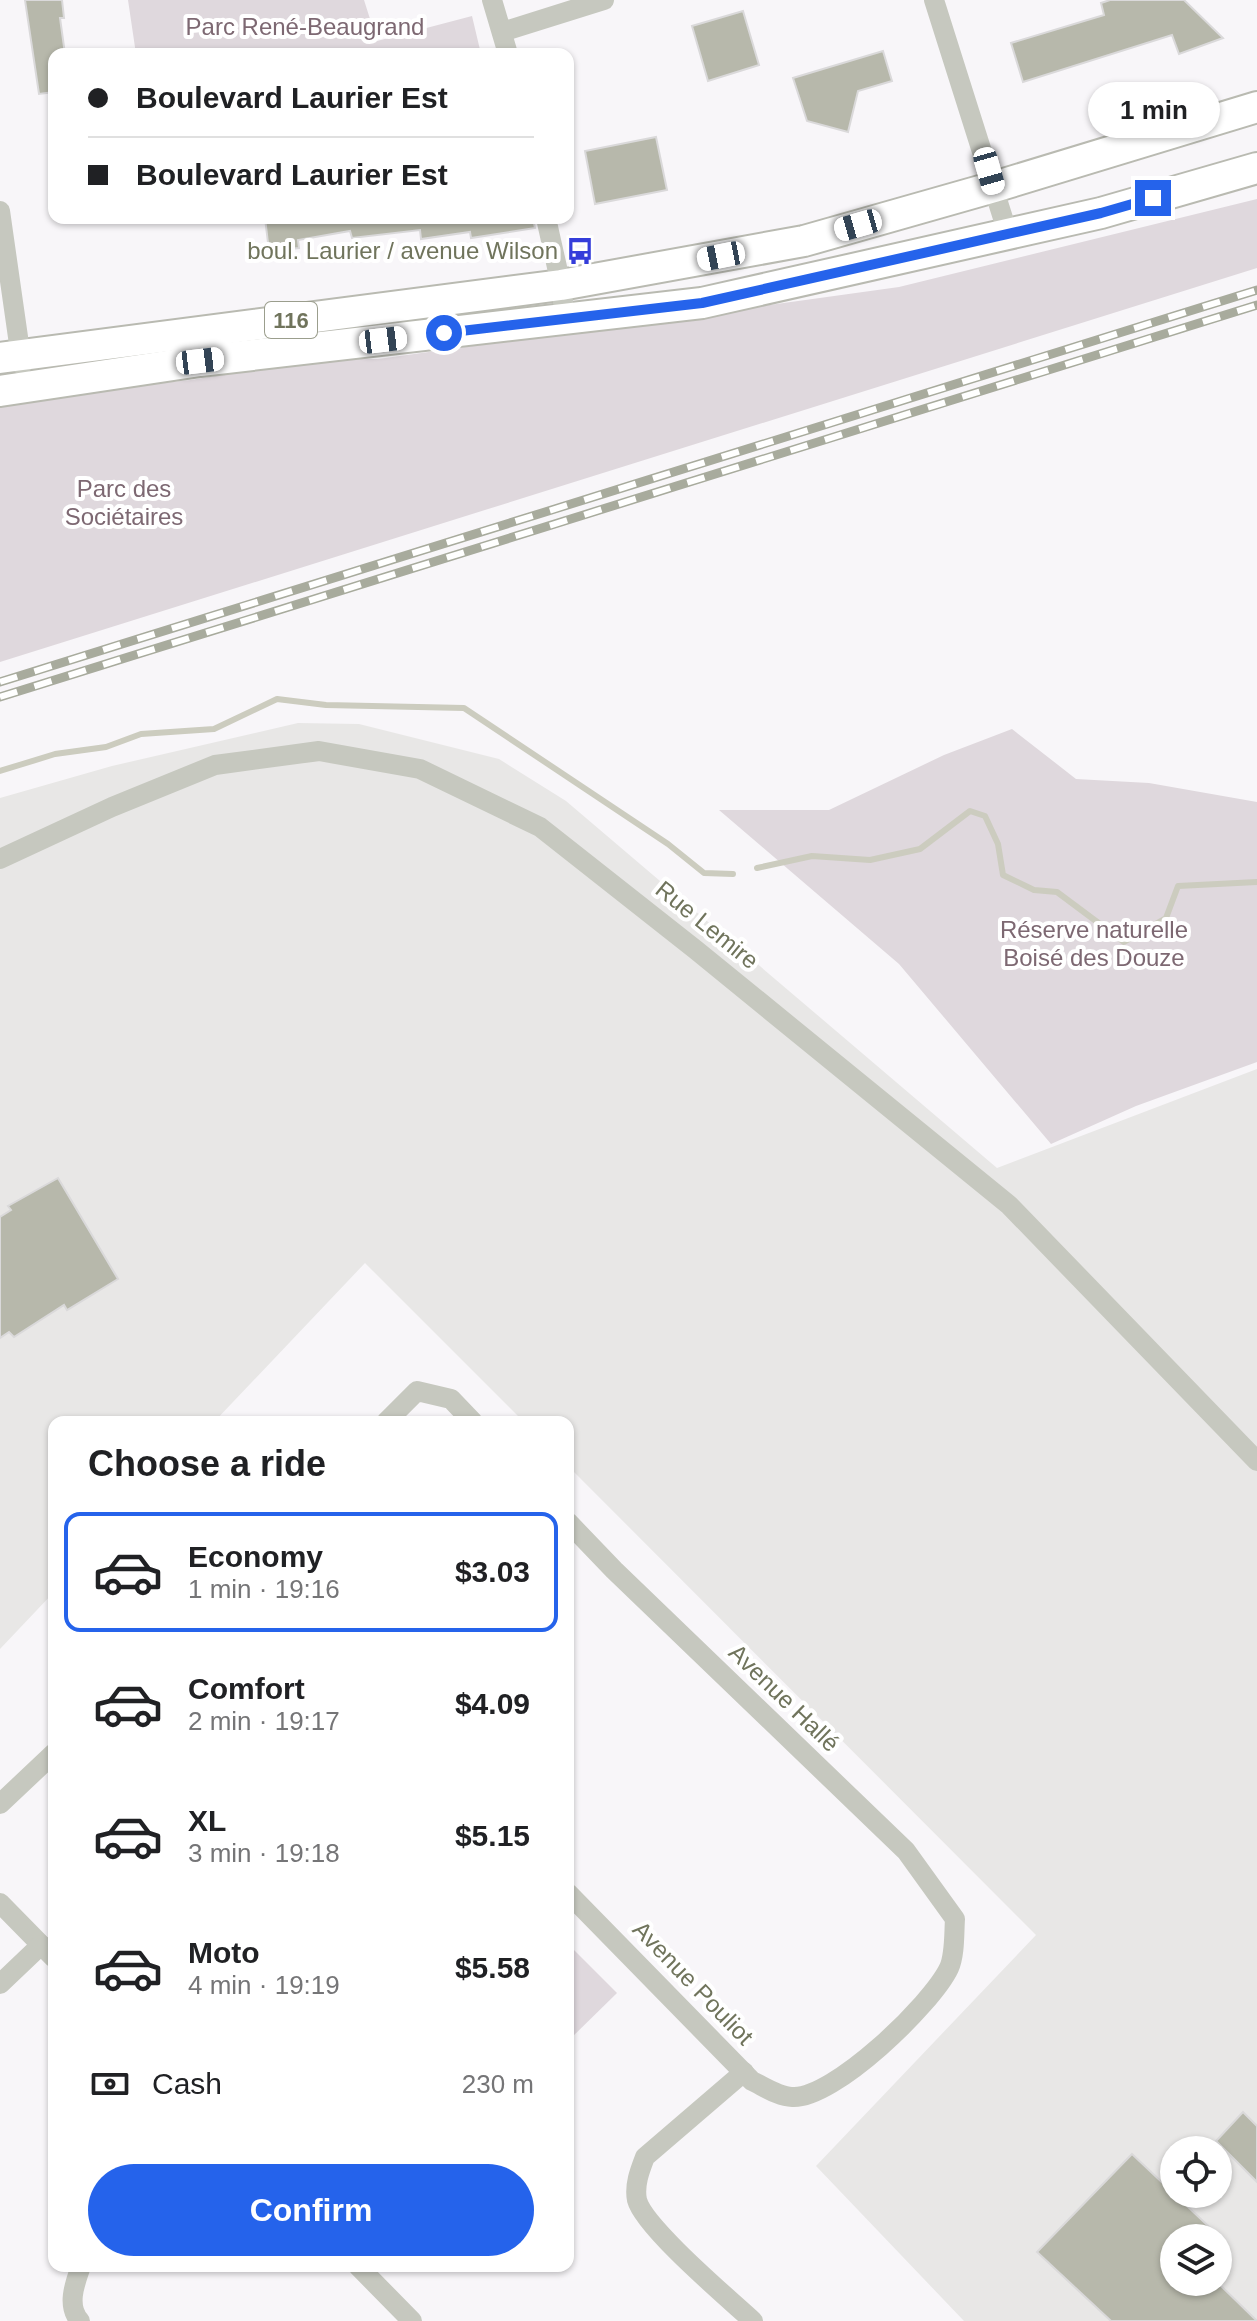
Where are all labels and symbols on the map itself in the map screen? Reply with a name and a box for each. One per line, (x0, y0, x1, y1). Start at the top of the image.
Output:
park label: Parc René-Beaugrand (186, 13, 424, 40)
callout: 1 min (1087, 82, 1219, 138)
car (971, 145, 1007, 197)
route end (1135, 180, 1171, 216)
car (832, 207, 884, 243)
bus stop icon: boul. Laurier / avenue Wilson (565, 236, 595, 266)
place label: boul. Laurier / avenue Wilson (247, 237, 558, 264)
car (695, 240, 747, 272)
road number: 116 (265, 302, 317, 338)
route start (426, 315, 462, 351)
car (358, 325, 408, 355)
car (175, 346, 225, 376)
park label: Parc des Sociétaires (65, 475, 183, 530)
street label: Rue Lemire (651, 875, 764, 974)
park label: Réserve naturelle Boisé des Douze (1000, 916, 1188, 971)
street label: Avenue Hallé (724, 1638, 845, 1757)
street label: Avenue Pouliot (628, 1915, 759, 2050)

